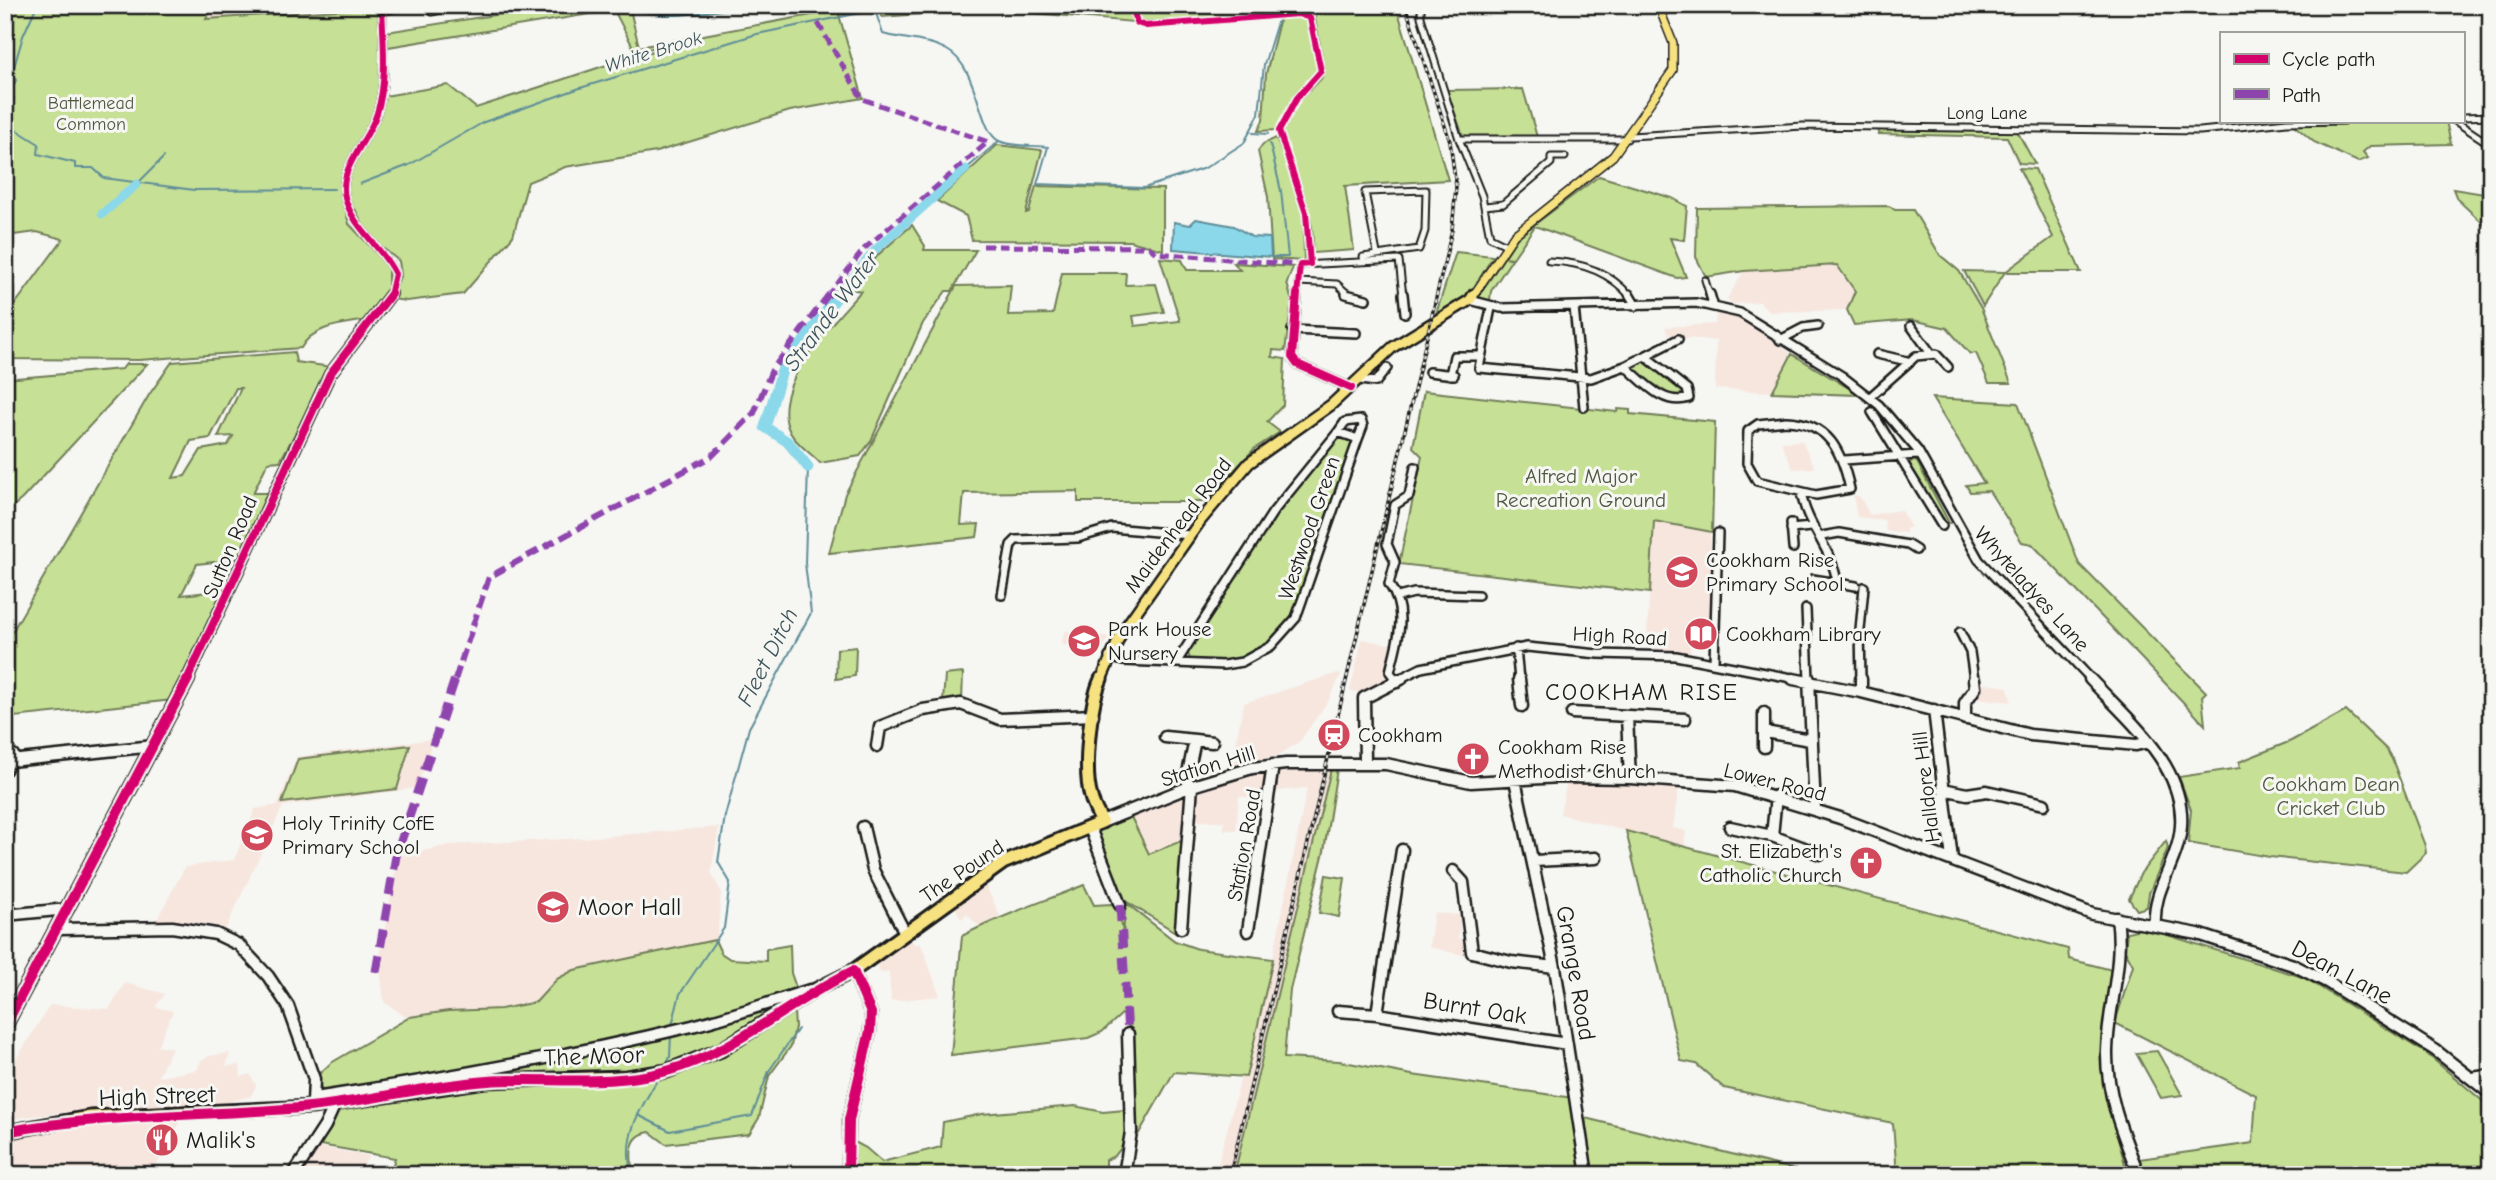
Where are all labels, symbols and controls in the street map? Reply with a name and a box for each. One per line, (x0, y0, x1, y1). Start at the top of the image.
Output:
water label: White Brook (602, 26, 705, 77)
legend (2220, 32, 2464, 122)
text: Cycle path (2282, 47, 2375, 71)
text: Path (2282, 83, 2321, 107)
park label: Battlemead Common (48, 93, 134, 135)
street label: Long Lane (1947, 103, 2027, 124)
water label: Strande Water (778, 245, 886, 376)
street label: Maidenhead Road (1120, 453, 1236, 597)
street label: Westwood Green (1273, 453, 1345, 603)
park label: Alfred Major Recreation Ground (1496, 464, 1666, 512)
street label: Sutton Road (198, 492, 262, 602)
street label: Whyteladyes Lane (1970, 522, 2094, 656)
place label: Cookham Rise Primary School (1706, 548, 1844, 596)
school or university icon: Cookham Rise Primary School (1663, 553, 1701, 591)
water label: Fleet Ditch (731, 604, 804, 711)
library icon: Cookham Library (1682, 615, 1720, 653)
place label: Park House Nursery (1108, 617, 1211, 665)
school or university icon: Park House Nursery (1065, 622, 1103, 660)
street label: High Road (1572, 622, 1668, 650)
place label: Cookham Library (1726, 622, 1881, 646)
district label: COOKHAM RISE (1545, 678, 1739, 706)
station icon: Cookham (1315, 716, 1353, 754)
place label: Cookham (1358, 723, 1443, 747)
street label: Halldore Hill (1907, 730, 1945, 844)
place label: Cookham Rise Methodist Church (1498, 735, 1656, 783)
street label: Station Hill (1158, 740, 1258, 792)
church icon: Cookham Rise Methodist Church (1454, 740, 1492, 778)
street label: Lower Road (1721, 758, 1829, 806)
park label: Cookham Dean Cricket Club (2262, 772, 2400, 820)
street label: Station Road (1222, 787, 1266, 903)
place label: Holy Trinity CofE Primary School (282, 811, 435, 859)
school or university icon: Holy Trinity CofE Primary School (238, 816, 276, 854)
street label: The Pound (916, 834, 1008, 908)
place label: St. Elizabeth's Catholic Church (1699, 839, 1842, 887)
church icon: St. Elizabeth's Catholic Church (1847, 844, 1885, 882)
school or university icon: Moor Hall (534, 888, 572, 926)
place label: Moor Hall (578, 893, 681, 921)
street label: Grange Road (1550, 903, 1602, 1043)
street label: Dean Lane (2287, 934, 2397, 1010)
street label: Burnt Oak (1421, 986, 1529, 1030)
street label: The Moor (543, 1040, 645, 1072)
street label: High Street (98, 1080, 217, 1112)
restaurant icon: Malik's (143, 1121, 181, 1159)
place label: Malik's (186, 1126, 256, 1154)

